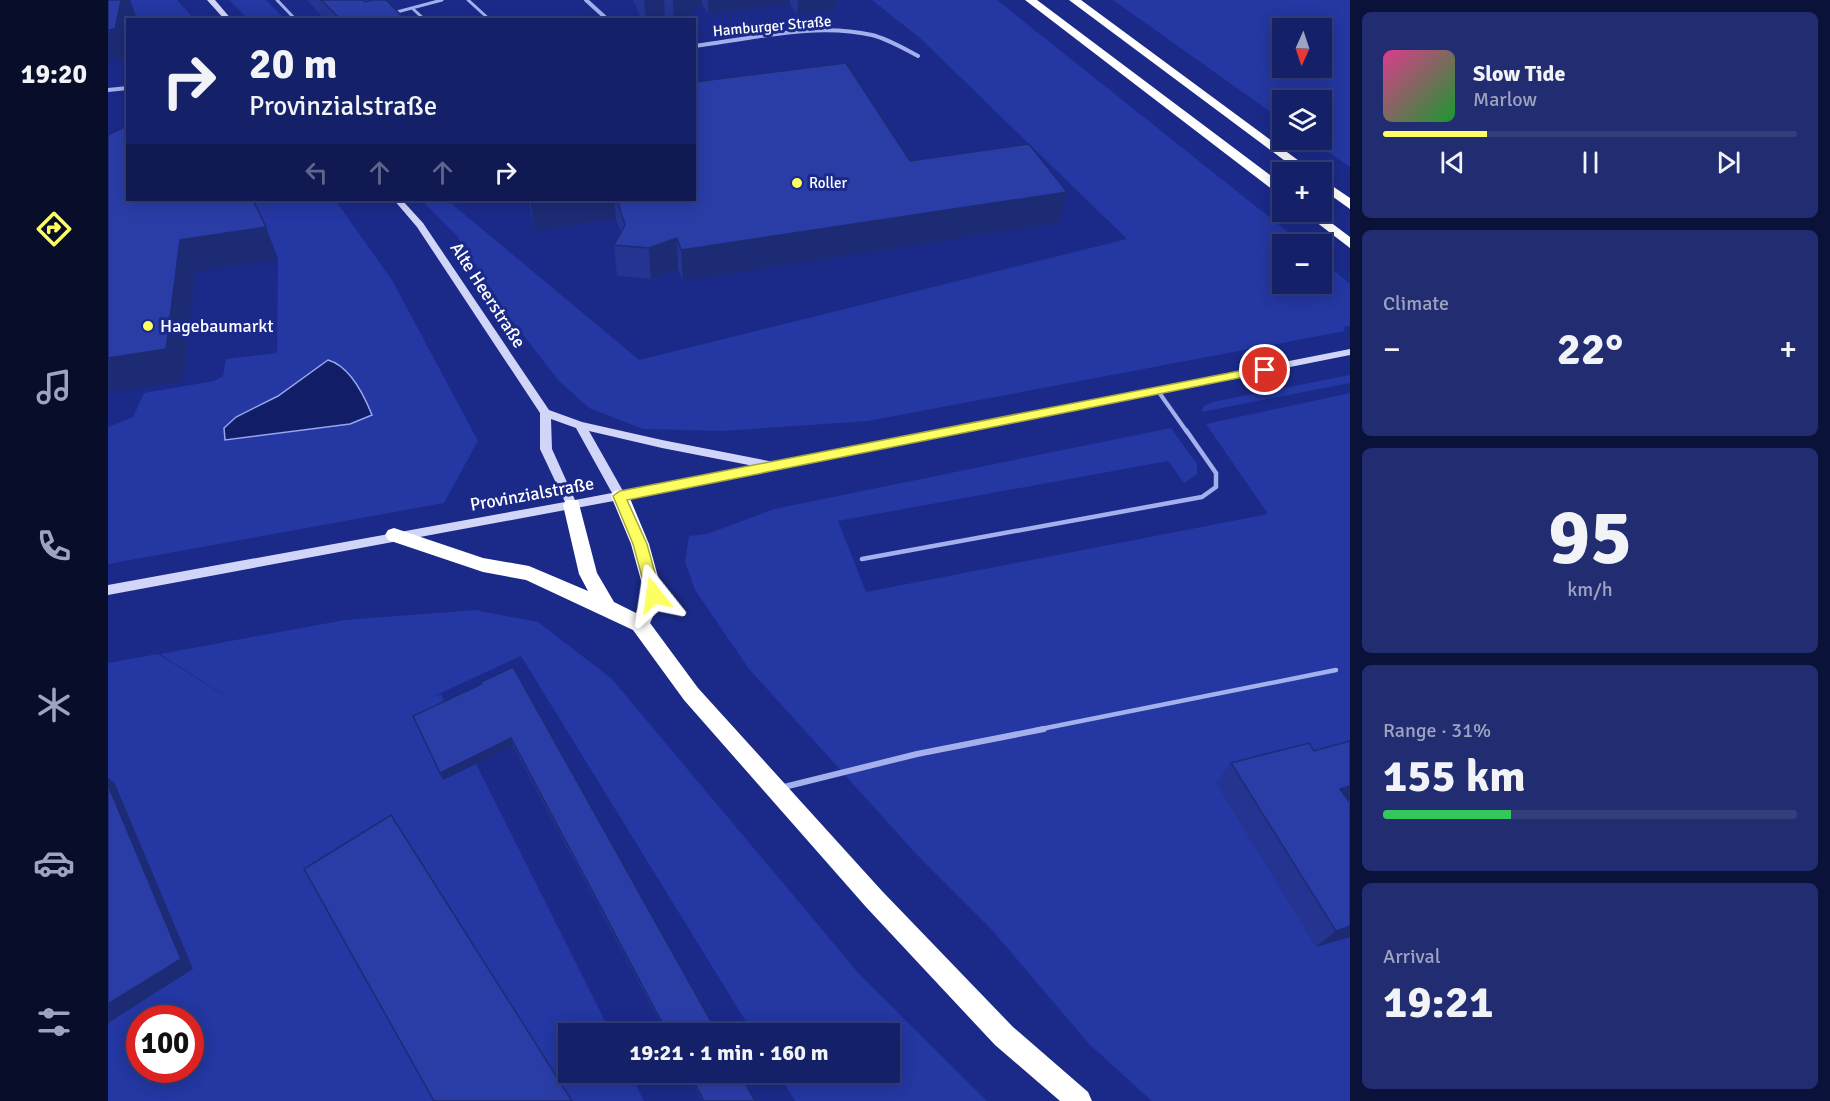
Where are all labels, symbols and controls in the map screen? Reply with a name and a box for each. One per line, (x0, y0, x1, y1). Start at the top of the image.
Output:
street label: Hamburger Straße (712, 12, 832, 40)
north arrow (1272, 18, 1332, 78)
map controls (1272, 18, 1332, 294)
text: 20 m (249, 39, 338, 90)
icon: right (150, 42, 228, 120)
text: 19:20 (21, 58, 87, 91)
text: Slow Tide (1473, 60, 1565, 87)
text: Marlow (1473, 87, 1537, 112)
text: Provinzialstraße (249, 90, 437, 123)
button: layers (1272, 90, 1332, 150)
icon: previous (1436, 146, 1469, 179)
icon: pause (1574, 146, 1607, 179)
icon: next (1712, 146, 1745, 179)
icon: left (300, 156, 333, 189)
icon: ahead (363, 156, 396, 189)
icon: ahead (426, 156, 459, 189)
icon: right (489, 156, 522, 189)
button: + (1272, 162, 1332, 222)
place label: Roller (809, 174, 848, 192)
marker: Roller (790, 176, 804, 190)
icon: directions (33, 208, 75, 250)
button: − (1272, 234, 1332, 294)
street label: Alte Heerstraße (446, 238, 530, 352)
text: Climate (1383, 291, 1449, 316)
place label: Hagebaumarkt (160, 315, 274, 337)
marker: Hagebaumarkt (141, 319, 155, 333)
text: 22° (1557, 322, 1623, 377)
text: − (1383, 329, 1401, 370)
text: + (1779, 329, 1797, 370)
pin (1239, 344, 1290, 395)
icon: arrive (1248, 353, 1281, 386)
icon: music (33, 366, 75, 408)
street label: Provinzialstraße (468, 472, 596, 516)
text: 95 (1548, 490, 1632, 586)
icon: phone (33, 525, 75, 567)
position arrow (622, 563, 686, 627)
text: km/h (1567, 577, 1613, 602)
icon: climate (33, 684, 75, 726)
text: Range · 31% (1383, 718, 1491, 743)
text: 155 km (1383, 749, 1526, 804)
icon: car (33, 842, 75, 884)
text: Arrival (1383, 944, 1441, 969)
text: 19:21 (1383, 975, 1493, 1030)
icon: filters (33, 1001, 75, 1043)
speed limit sign: 100 (126, 1005, 204, 1083)
text: 19:21 · 1 min · 160 m (629, 1039, 829, 1066)

